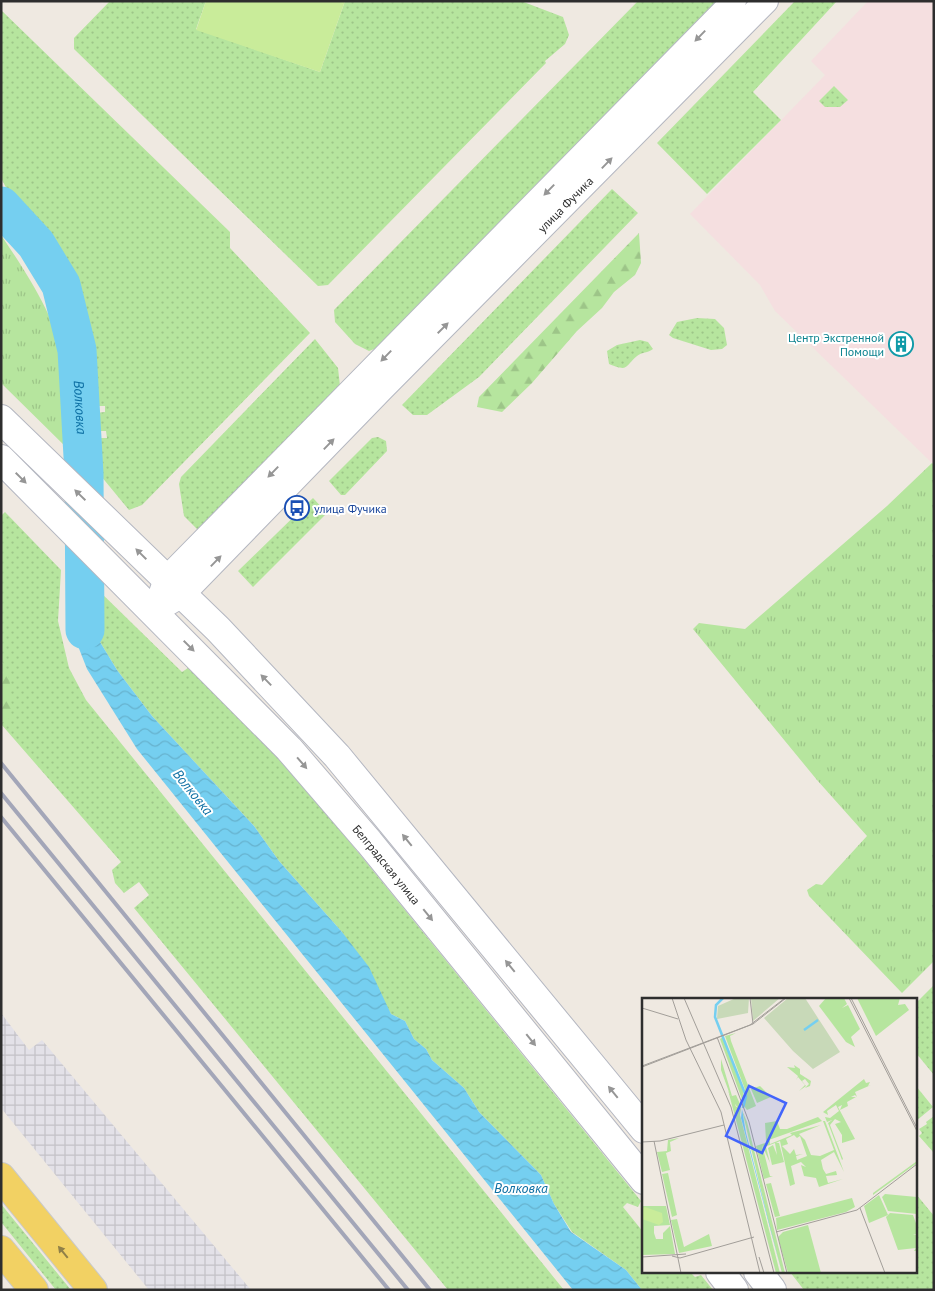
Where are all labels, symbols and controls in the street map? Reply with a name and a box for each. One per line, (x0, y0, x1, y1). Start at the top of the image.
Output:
one-way arrow (694, 30, 706, 42)
one-way arrow (601, 158, 613, 170)
street label: улица Фучика (534, 173, 596, 235)
one-way arrow (543, 184, 555, 196)
one-way arrow (437, 322, 449, 334)
place label: Центр Экстренной Помощи (788, 330, 884, 359)
building icon: Центр Экстренной Помощи (888, 331, 914, 357)
one-way arrow (380, 349, 392, 361)
water label: Волковка (70, 380, 91, 435)
one-way arrow (323, 438, 335, 450)
one-way arrow (267, 466, 279, 478)
one-way arrow (15, 472, 27, 484)
one-way arrow (74, 489, 86, 501)
bus stop icon: улица Фучика (284, 495, 310, 521)
place label: улица Фучика (314, 501, 387, 516)
one-way arrow (135, 548, 147, 560)
one-way arrow (210, 555, 222, 567)
one-way arrow (183, 640, 195, 652)
one-way arrow (260, 675, 272, 687)
one-way arrow (296, 756, 308, 768)
water label: Волковка (169, 765, 217, 819)
street label: Белградская улица (350, 821, 424, 907)
one-way arrow (402, 834, 413, 847)
one-way arrow (423, 908, 434, 921)
one-way arrow (505, 959, 516, 972)
inset map (642, 998, 918, 1274)
one-way arrow (525, 1034, 536, 1047)
one-way arrow (607, 1085, 618, 1098)
water label: Волковка (494, 1179, 548, 1197)
one-way arrow (57, 1246, 68, 1259)

